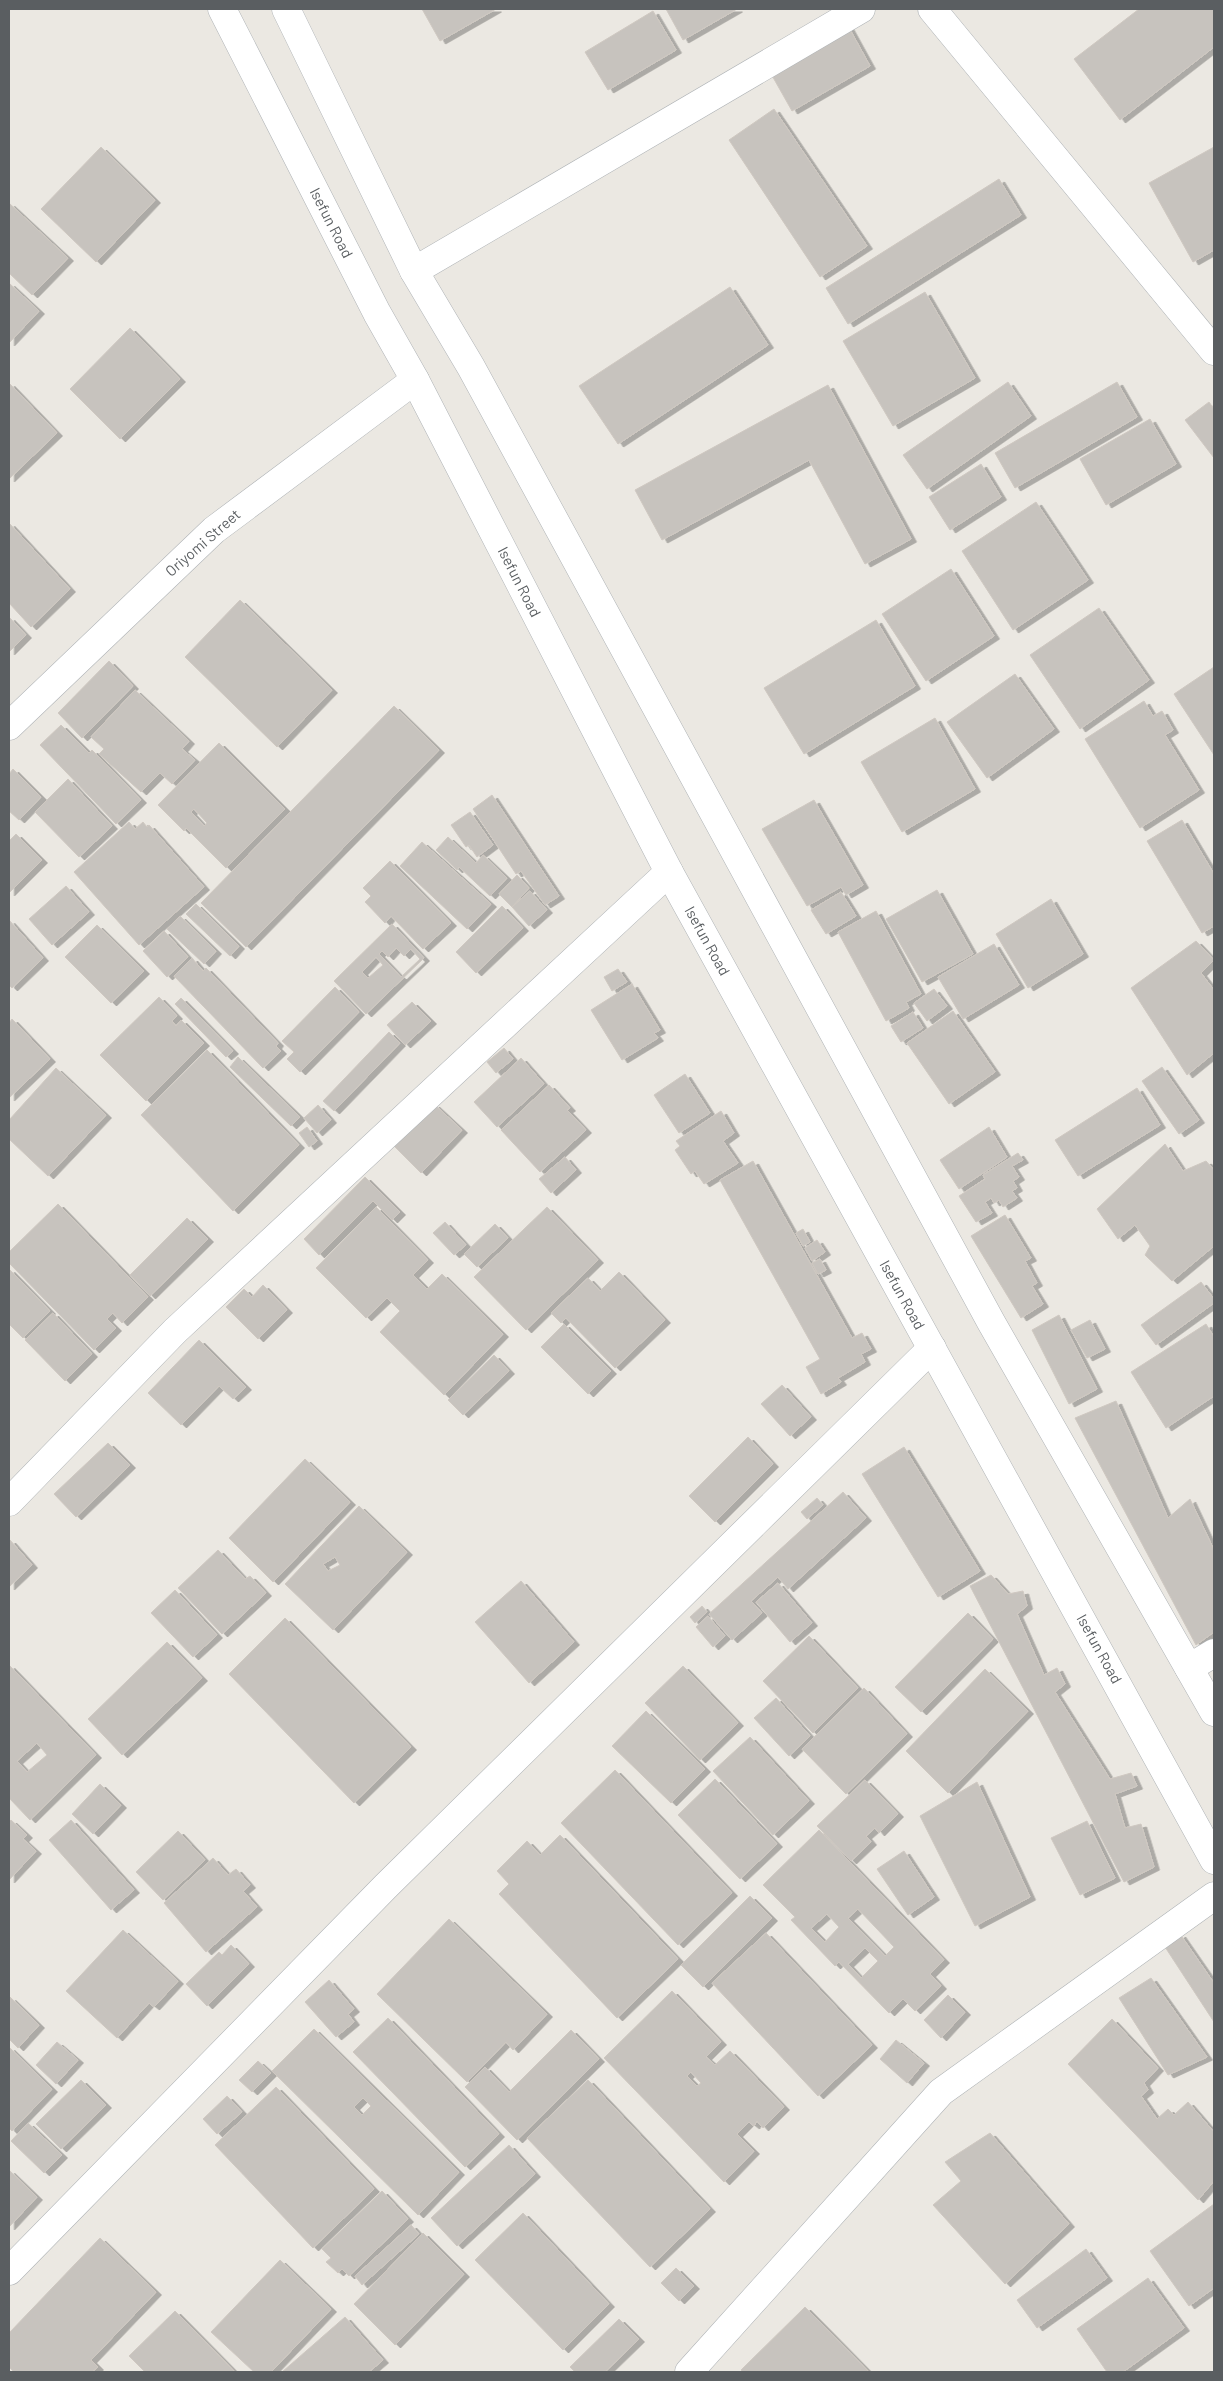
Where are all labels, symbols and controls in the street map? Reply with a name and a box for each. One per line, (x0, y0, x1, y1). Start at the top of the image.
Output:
street label: Isefun Road (306, 184, 357, 261)
street label: Oriyomi Street (161, 505, 244, 580)
street label: Isefun Road (494, 543, 545, 620)
street label: Isefun Road (681, 903, 734, 978)
street label: Isefun Road (876, 1257, 929, 1332)
street label: Isefun Road (1073, 1611, 1126, 1686)

